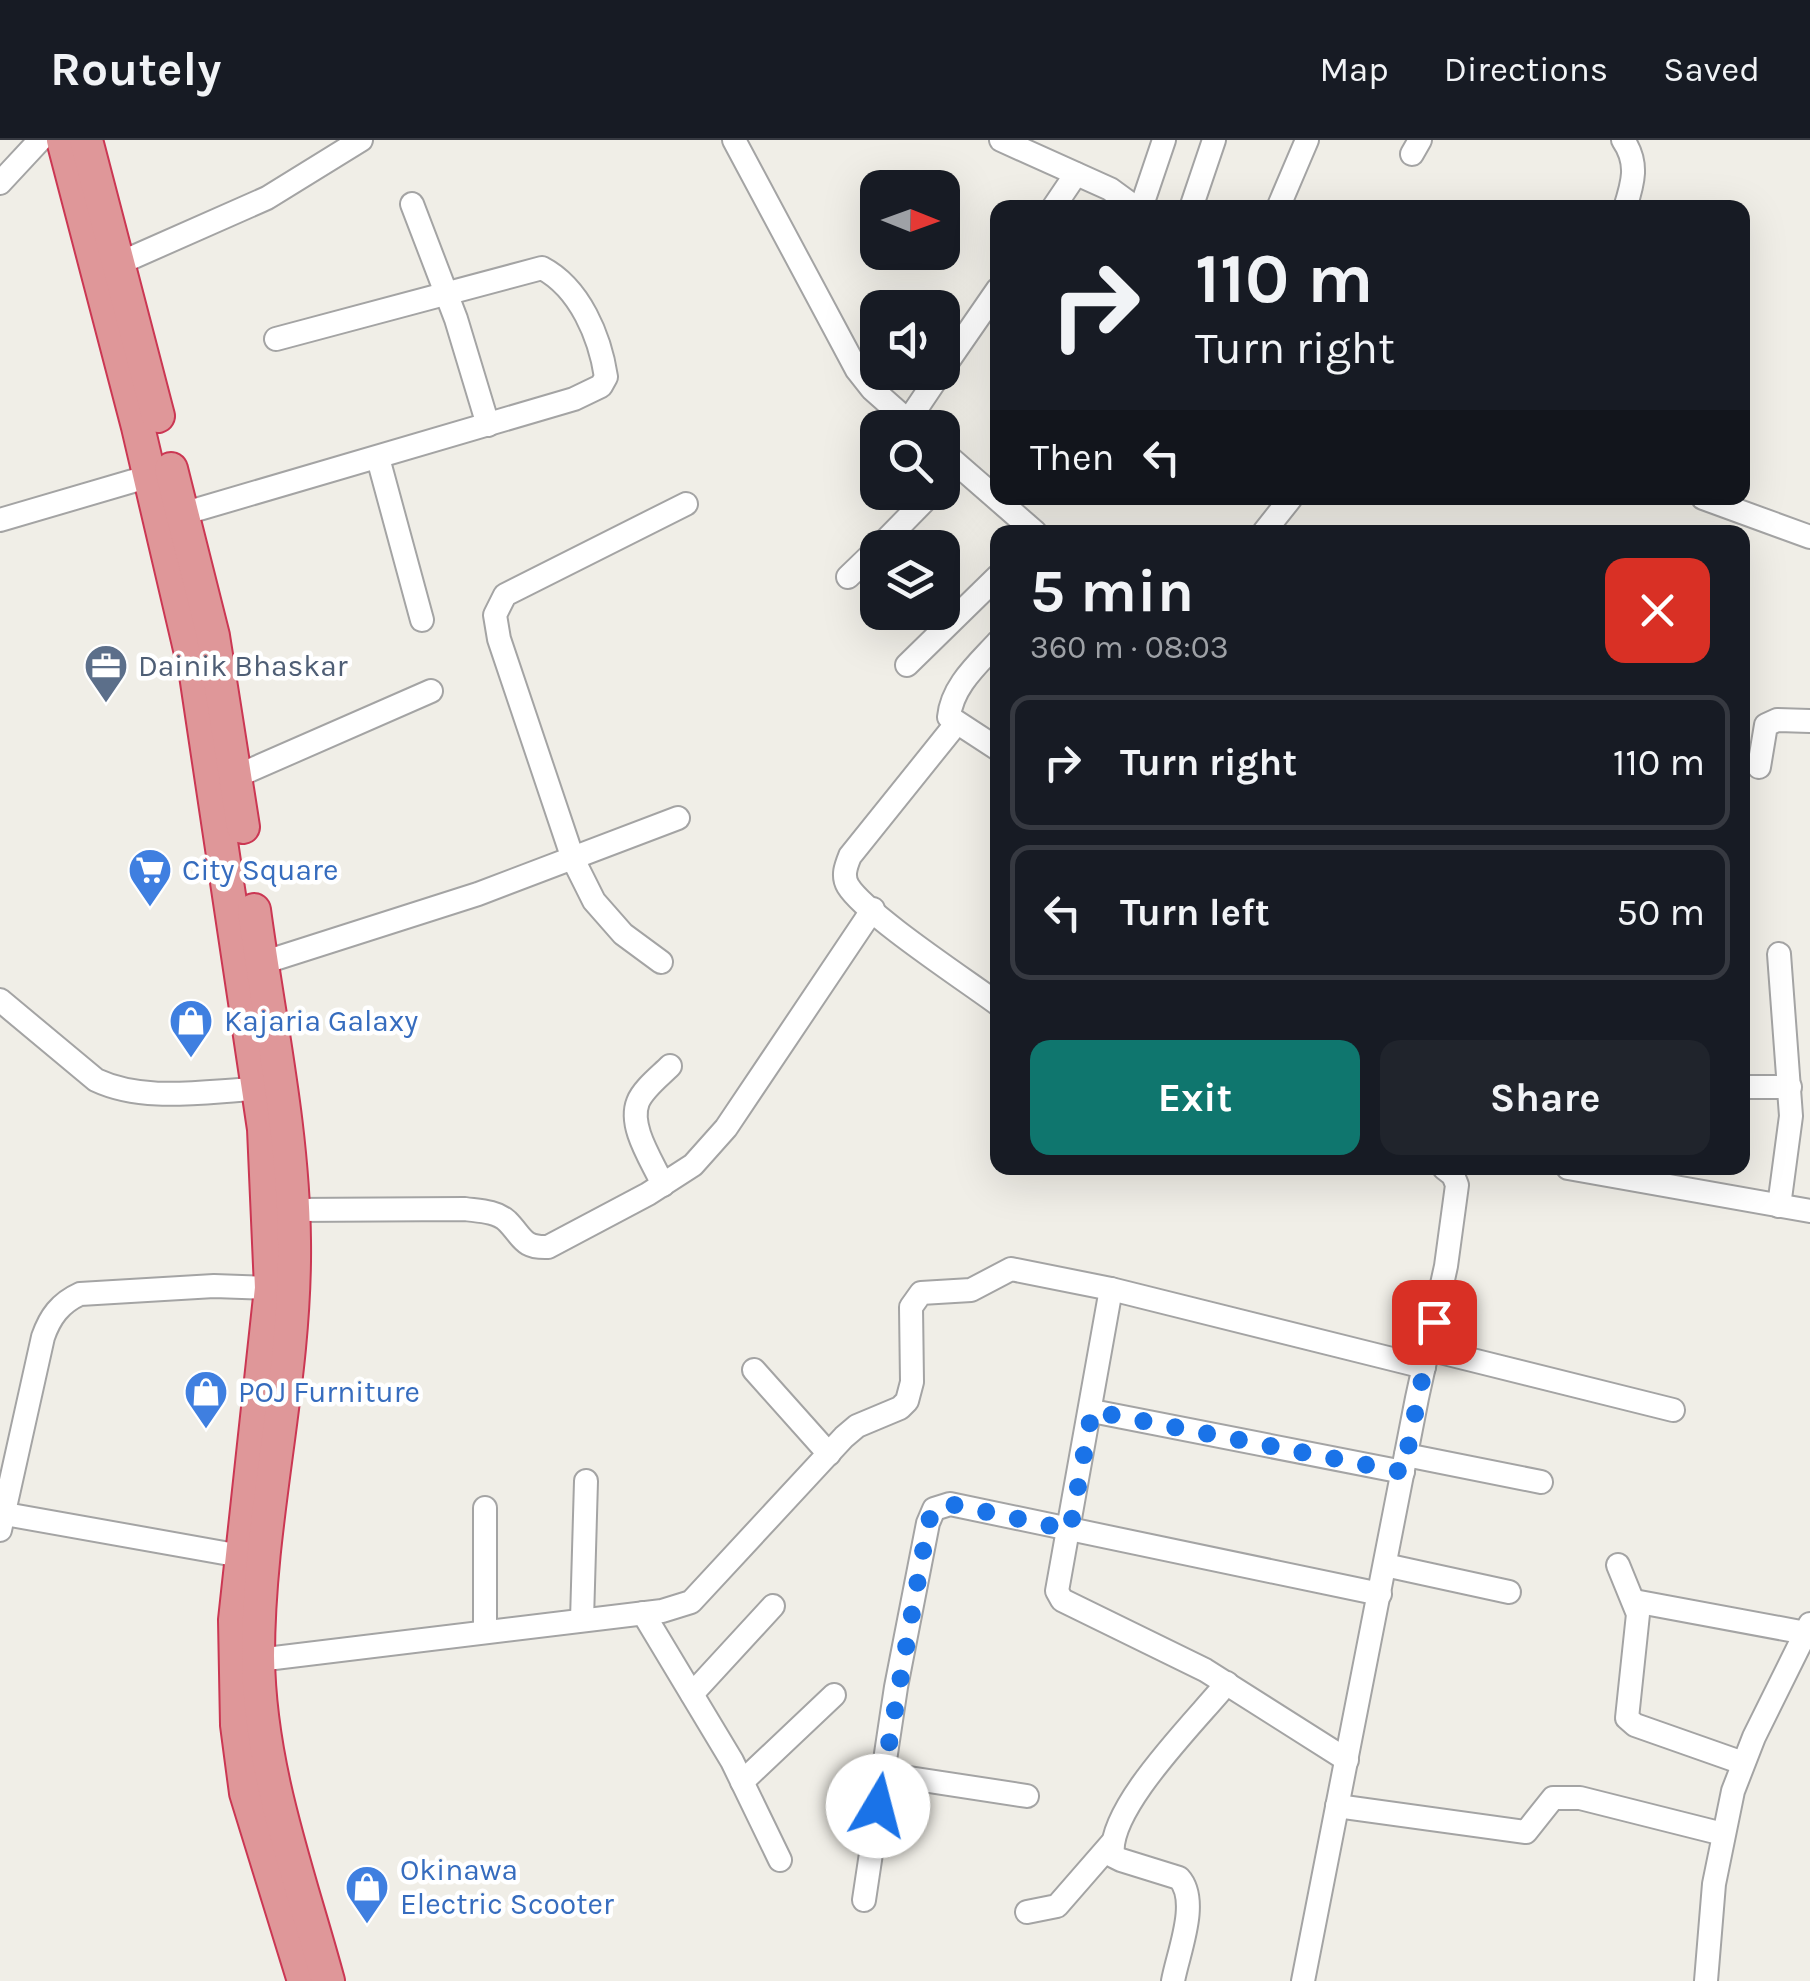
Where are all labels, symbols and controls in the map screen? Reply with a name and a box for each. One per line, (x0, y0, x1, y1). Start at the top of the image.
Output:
text: Routely (50, 41, 221, 97)
text: Map (1319, 49, 1389, 90)
text: Directions (1444, 49, 1608, 90)
text: Saved (1663, 49, 1760, 90)
north arrow (860, 170, 960, 270)
map controls (860, 170, 960, 630)
text: 110 m (1195, 238, 1373, 320)
icon: right (1030, 240, 1160, 370)
button: sound (860, 290, 960, 390)
text: Turn right (1195, 322, 1395, 374)
button: search (860, 410, 960, 510)
icon: left (1134, 430, 1189, 485)
text: Then (1030, 435, 1114, 480)
button: layers (860, 530, 960, 630)
text: 5 min (1030, 556, 1194, 626)
button: close (1605, 558, 1710, 663)
text: 360 m · 08:03 (1030, 629, 1229, 666)
office icon: Dainik Bhaskar (83, 643, 129, 704)
place label: Dainik Bhaskar (138, 648, 348, 684)
icon: right (1035, 735, 1090, 790)
text: Turn right (1120, 740, 1297, 785)
text: 110 m (1613, 740, 1705, 785)
supermarket icon: City Square (127, 847, 173, 908)
place label: City Square (182, 852, 338, 888)
icon: left (1035, 885, 1090, 940)
text: Turn left (1120, 890, 1270, 935)
text: 50 m (1616, 890, 1705, 935)
shop icon: Kajaria Galaxy (168, 998, 214, 1059)
place label: Kajaria Galaxy (224, 1003, 418, 1039)
button: Exit (1030, 1040, 1360, 1155)
button: Share (1380, 1040, 1710, 1155)
pin (1392, 1280, 1477, 1365)
icon: arrive (1407, 1295, 1462, 1350)
shop icon: POJ Furniture (183, 1369, 229, 1430)
place label: POJ Furniture (238, 1374, 420, 1410)
position arrow (826, 1754, 930, 1858)
place label: Okinawa Electric Scooter (400, 1852, 614, 1922)
shop icon: Okinawa Electric Scooter (344, 1864, 390, 1925)

